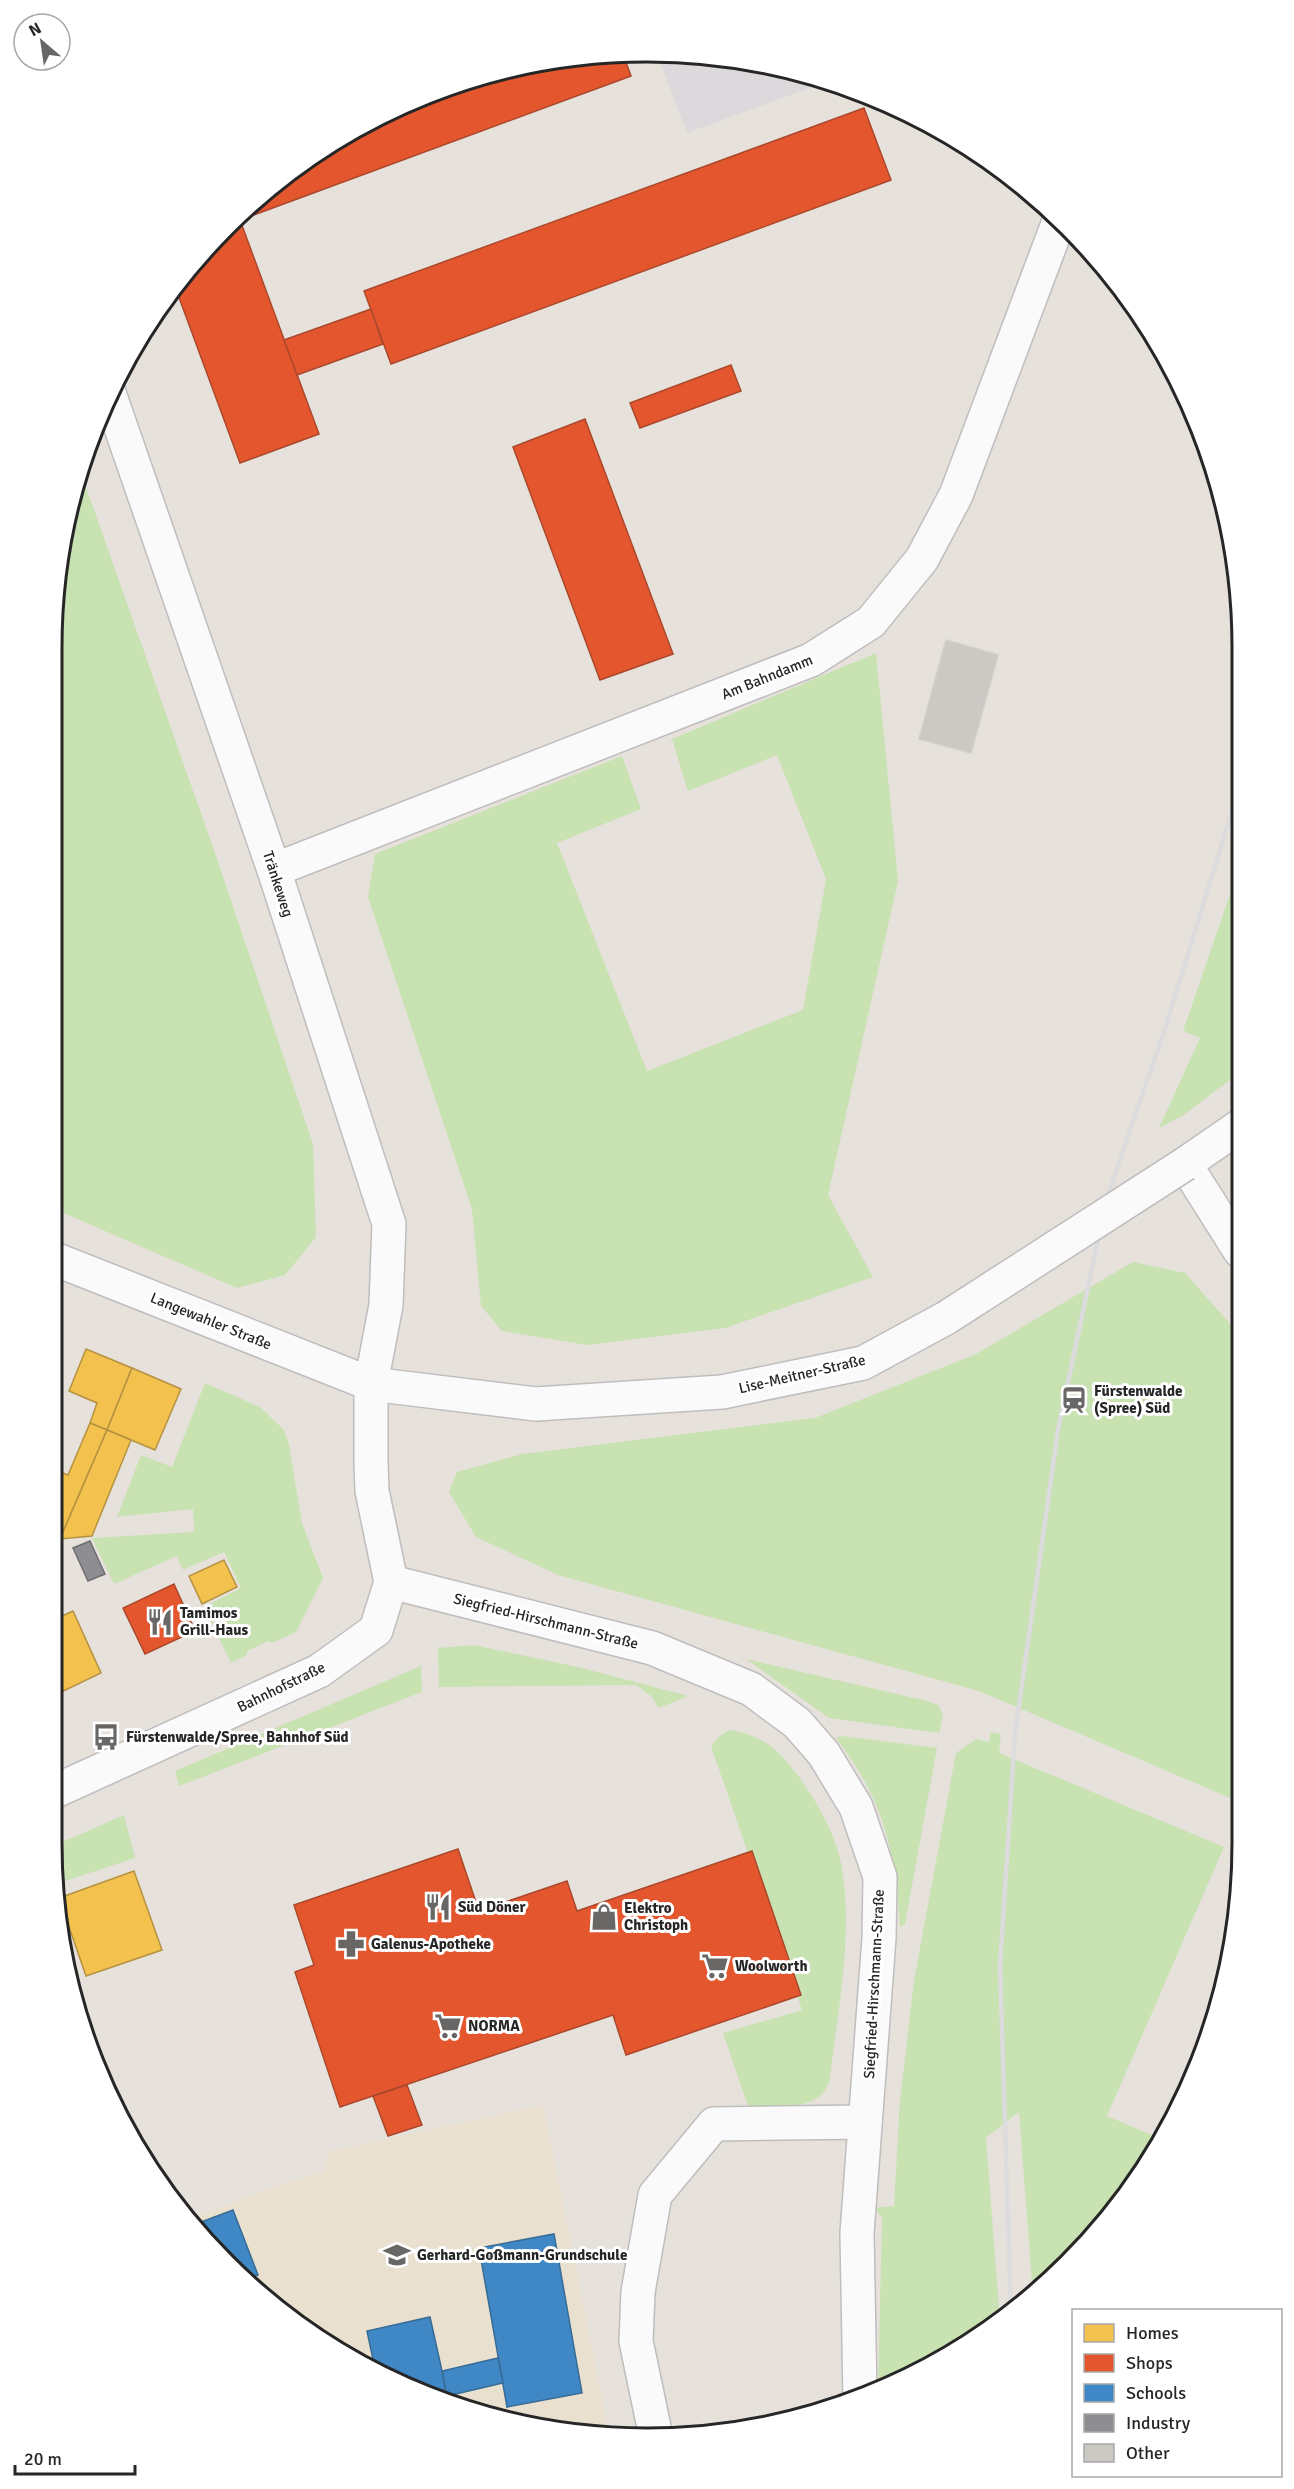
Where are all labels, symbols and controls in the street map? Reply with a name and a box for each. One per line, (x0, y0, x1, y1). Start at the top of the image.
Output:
north arrow (12, 12, 72, 72)
text: N (25, 18, 45, 41)
street label: Am Bahndamm (719, 650, 815, 703)
street label: Tränkeweg (259, 849, 297, 919)
street label: Langewahler Straße (148, 1288, 274, 1354)
street label: Lise-Meitner-Straße (737, 1351, 867, 1397)
place label: Fürstenwalde (Spree) Süd (1094, 1382, 1183, 1417)
station icon: Fürstenwalde (Spree) Süd (1059, 1385, 1089, 1415)
street label: Siegfried-Hirschmann-Straße (452, 1589, 640, 1653)
place label: Tamimos Grill-Haus (180, 1604, 248, 1639)
restaurant icon: Tamimos Grill-Haus (145, 1607, 175, 1637)
street label: Bahnhofstraße (234, 1658, 328, 1716)
bus stop icon: Fürstenwalde/Spree, Bahnhof Süd (91, 1722, 121, 1752)
place label: Fürstenwalde/Spree, Bahnhof Süd (126, 1728, 349, 1746)
street label: Siegfried-Hirschmann-Straße (860, 1889, 888, 2079)
restaurant icon: Süd Döner (423, 1892, 453, 1922)
place label: Süd Döner (458, 1898, 525, 1916)
place label: Elektro Christoph (624, 1899, 688, 1934)
shop icon: Elektro Christoph (589, 1902, 619, 1932)
pharmacy icon: Galenus-Apotheke (336, 1929, 366, 1959)
place label: Galenus-Apotheke (371, 1935, 491, 1953)
supermarket icon: Woolworth (700, 1951, 730, 1981)
place label: Woolworth (735, 1957, 808, 1975)
supermarket icon: NORMA (433, 2011, 463, 2041)
place label: NORMA (468, 2017, 520, 2035)
school or university icon: Gerhard-Goßmann-Grundschule (382, 2240, 412, 2270)
place label: Gerhard-Goßmann-Grundschule (417, 2246, 627, 2264)
legend (1072, 2309, 1282, 2477)
text: Homes (1126, 2322, 1179, 2344)
text: Shops (1126, 2352, 1173, 2374)
text: Schools (1126, 2382, 1186, 2404)
text: Industry (1126, 2412, 1191, 2434)
scale bar (15, 2438, 135, 2476)
text: Other (1126, 2442, 1170, 2464)
text: 20 m (24, 2448, 62, 2470)

